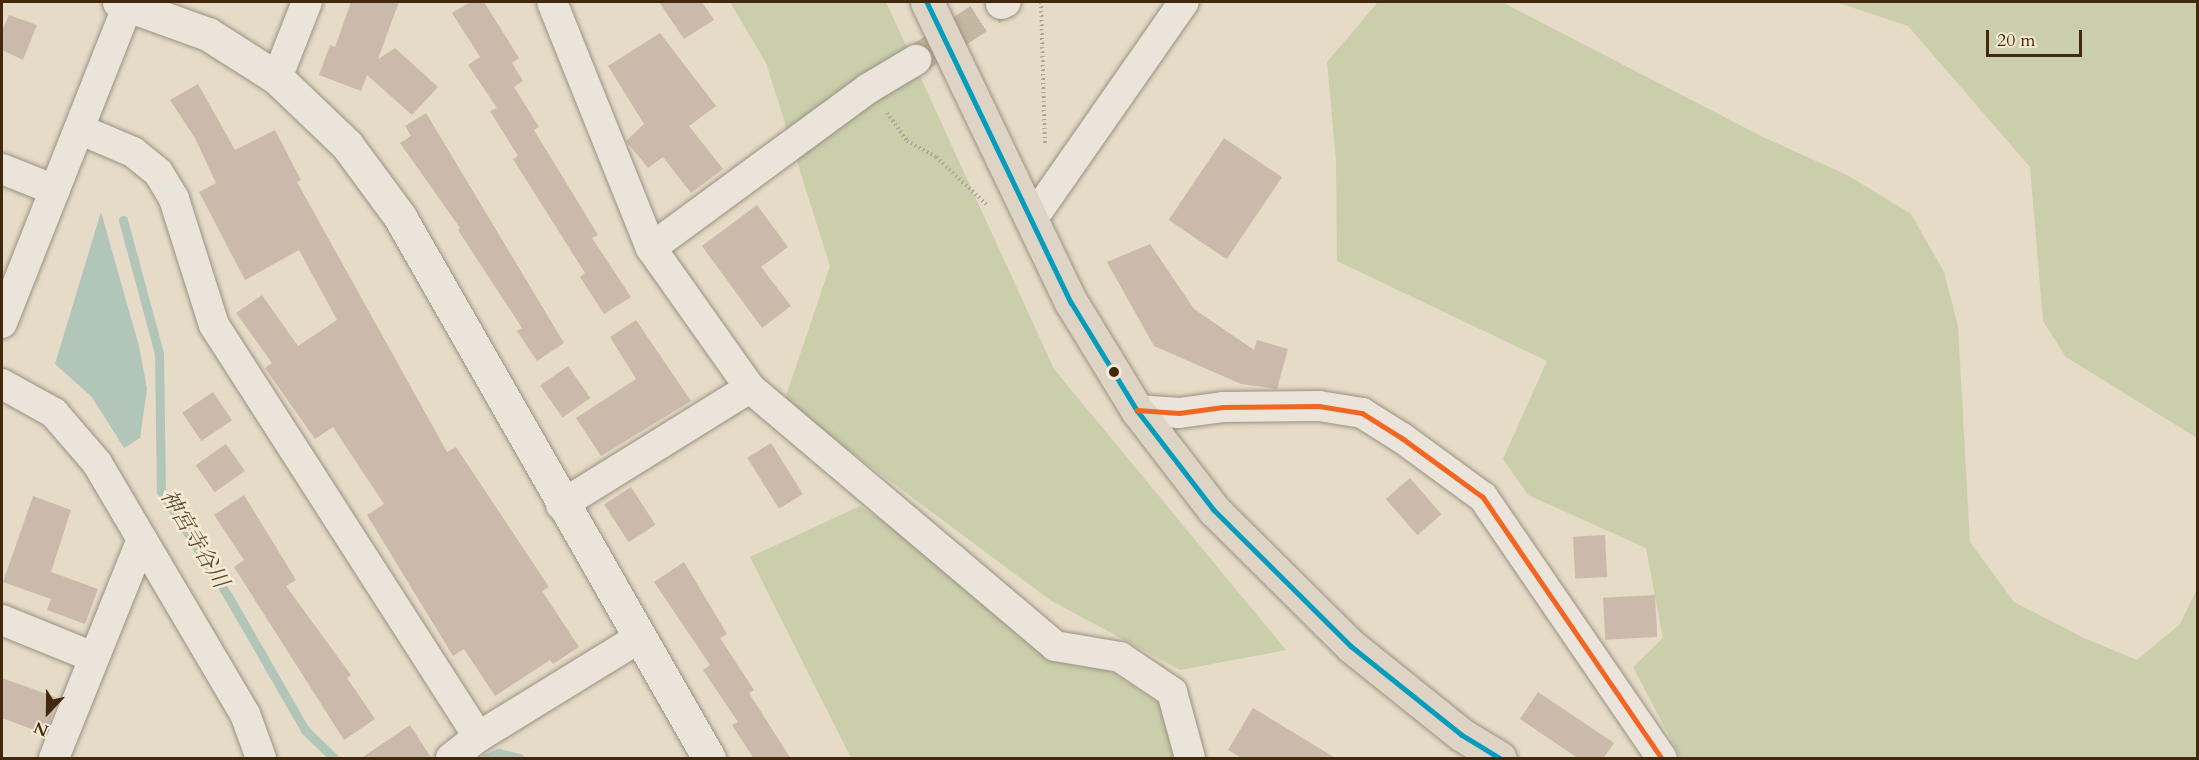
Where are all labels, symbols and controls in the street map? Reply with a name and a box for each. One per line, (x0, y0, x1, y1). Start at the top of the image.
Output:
scale bar (1989, 18, 2085, 56)
text: 20 m (1997, 28, 2036, 53)
unlabelled marker (1108, 366, 1120, 378)
water label: 神宮寺谷川 (154, 485, 234, 593)
north arrow (18, 682, 78, 742)
text: N (31, 716, 52, 741)

